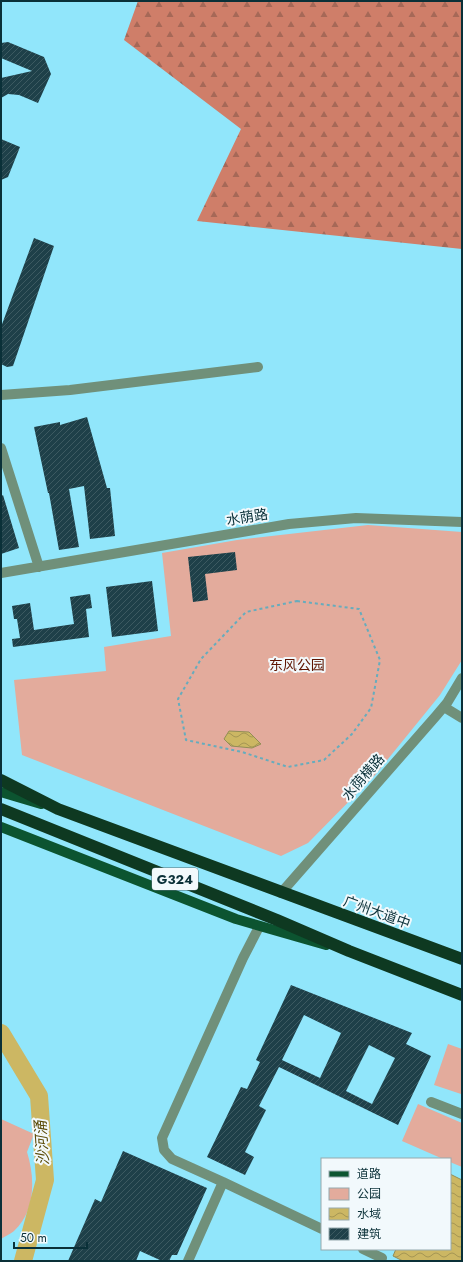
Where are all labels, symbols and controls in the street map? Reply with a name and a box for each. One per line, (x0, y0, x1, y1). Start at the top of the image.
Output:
street label: 水荫路 (225, 504, 269, 530)
park label: 东风公园 (269, 655, 325, 675)
street label: 水荫横路 (337, 749, 389, 805)
road number: G324 (152, 868, 198, 890)
street label: 广州大道中 (341, 891, 413, 933)
water label: 沙河涌 (29, 1118, 55, 1166)
legend (321, 1158, 451, 1250)
text: 道路 (357, 1165, 381, 1183)
text: 公园 (357, 1185, 381, 1203)
text: 水域 (357, 1205, 381, 1223)
scale bar (14, 1224, 87, 1250)
text: 建筑 (357, 1225, 381, 1243)
text: 50 m (20, 1229, 47, 1247)

